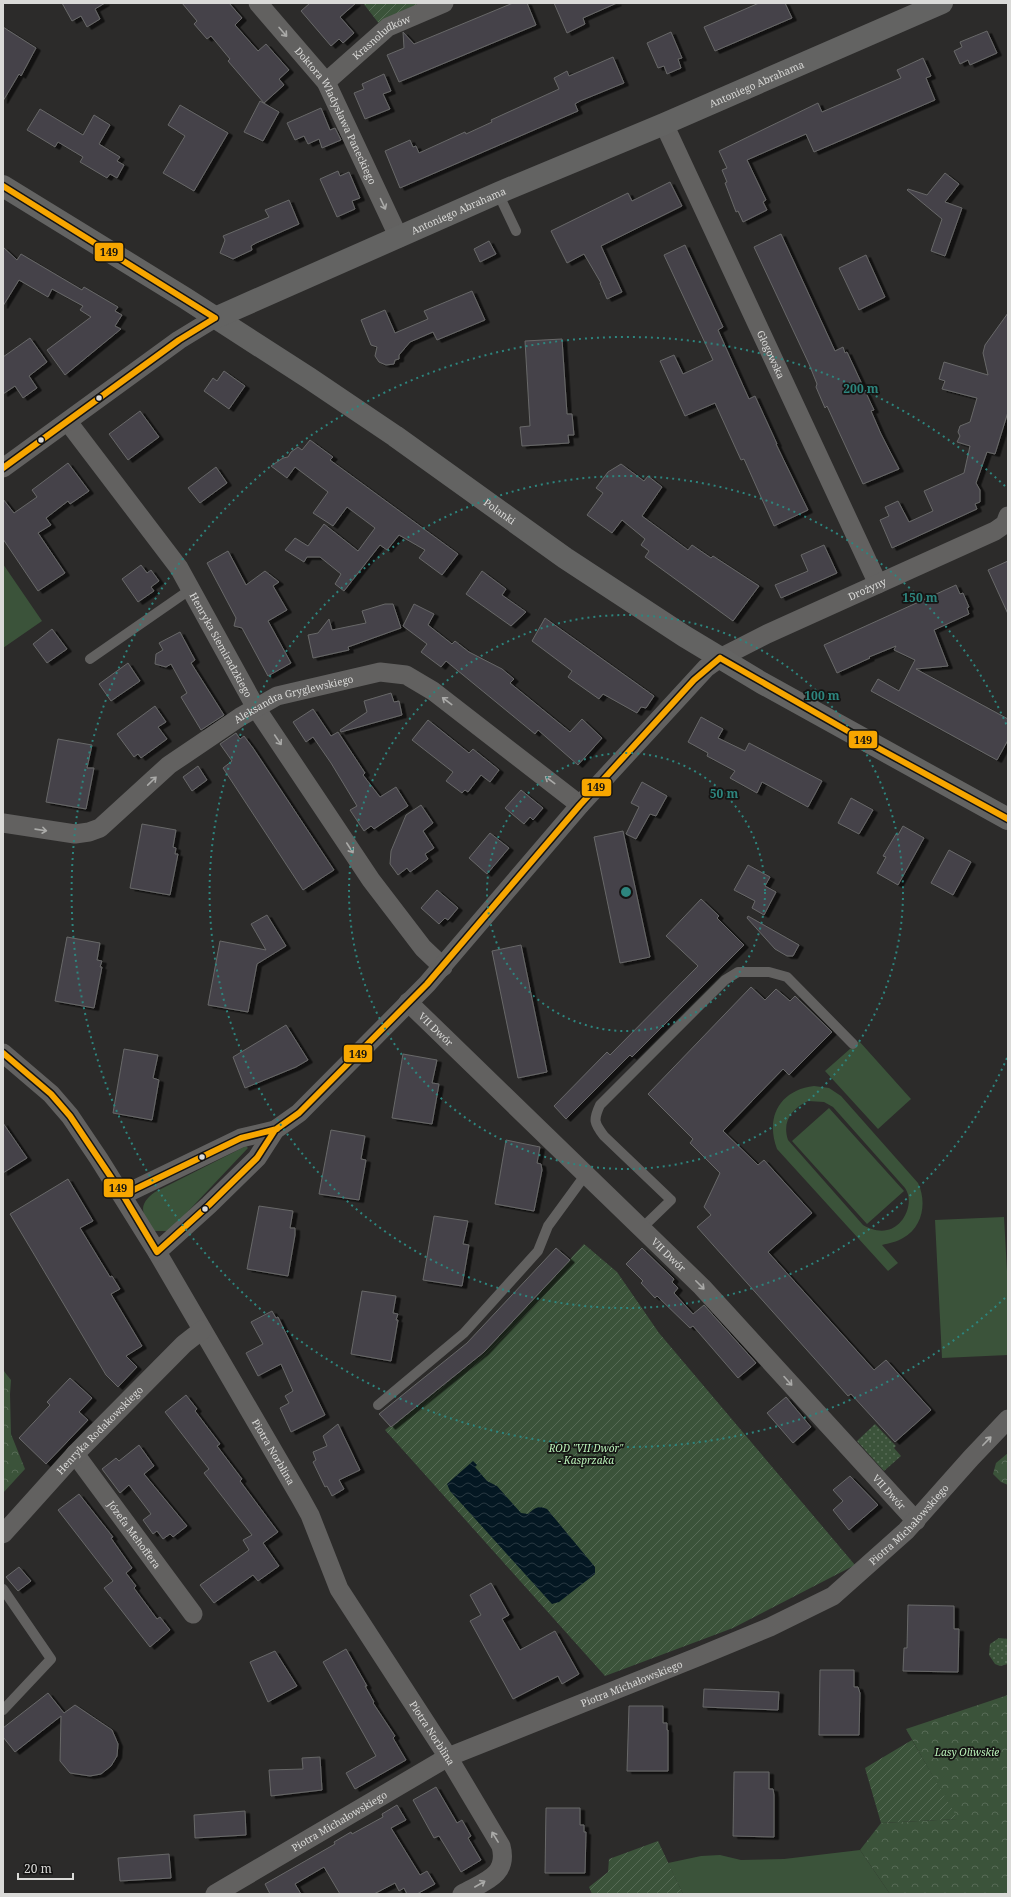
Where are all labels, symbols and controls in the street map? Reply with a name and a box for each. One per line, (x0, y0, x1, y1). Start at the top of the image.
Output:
street label: Krasnoludków (349, 11, 413, 63)
one-way arrow (279, 27, 288, 38)
street label: Doktora Władysława Paneckiego (292, 44, 380, 187)
street label: Antoniego Abrahama (707, 57, 806, 111)
street label: Antoniego Abrahama (409, 183, 508, 238)
one-way arrow (380, 197, 387, 209)
line badge: 149 (94, 242, 124, 262)
text: 149 (100, 244, 118, 259)
street label: Głogowska (754, 328, 789, 381)
text: 200 m (843, 380, 879, 397)
unlabelled marker (94, 393, 104, 403)
unlabelled marker (36, 435, 46, 445)
street label: Polanki (481, 495, 519, 528)
street label: Drożyny (846, 574, 889, 604)
text: 150 m (902, 589, 938, 606)
street label: Henryka Siemiradzkiego (187, 590, 256, 700)
street label: Aleksandra Gryglewskiego (231, 671, 355, 726)
text: 100 m (804, 687, 840, 704)
one-way arrow (441, 697, 452, 705)
line badge: 149 (848, 730, 878, 749)
text: 149 (854, 732, 872, 747)
one-way arrow (274, 734, 282, 745)
one-way arrow (544, 776, 555, 784)
one-way arrow (147, 777, 157, 786)
line badge: 149 (581, 778, 612, 797)
text: 149 (587, 779, 605, 794)
text: 50 m (710, 785, 738, 802)
one-way arrow (34, 826, 47, 834)
one-way arrow (346, 842, 354, 853)
centre of rings (619, 885, 633, 899)
street label: VII Dwór (416, 1009, 457, 1049)
line badge: 149 (343, 1044, 373, 1063)
text: 149 (349, 1046, 367, 1061)
unlabelled marker (197, 1152, 207, 1162)
line badge: 149 (103, 1178, 134, 1198)
text: 149 (109, 1180, 127, 1195)
unlabelled marker (200, 1204, 210, 1214)
street label: VII Dwór (648, 1235, 689, 1275)
one-way arrow (695, 1280, 705, 1290)
one-way arrow (783, 1376, 792, 1386)
street label: Henryka Rodakowskiego (53, 1382, 146, 1477)
street label: Piotra Norblina (249, 1416, 298, 1488)
one-way arrow (982, 1437, 991, 1447)
park label: ROD "VII Dwór" - Kasprzaka (548, 1441, 624, 1467)
street label: VII Dwór (870, 1471, 909, 1513)
street label: Piotra Michałowskiego (866, 1481, 952, 1568)
street label: Józefa Mehoffera (104, 1497, 164, 1572)
street label: Piotra Michałowskiego (579, 1657, 685, 1710)
street label: Piotra Norblina (406, 1698, 458, 1768)
park label: Lasy Oliwskie (934, 1745, 999, 1759)
street label: Piotra Michałowskiego (289, 1787, 390, 1855)
one-way arrow (491, 1831, 499, 1843)
scale bar (18, 1855, 73, 1881)
text: 20 m (24, 1860, 52, 1877)
one-way arrow (474, 1879, 486, 1887)

